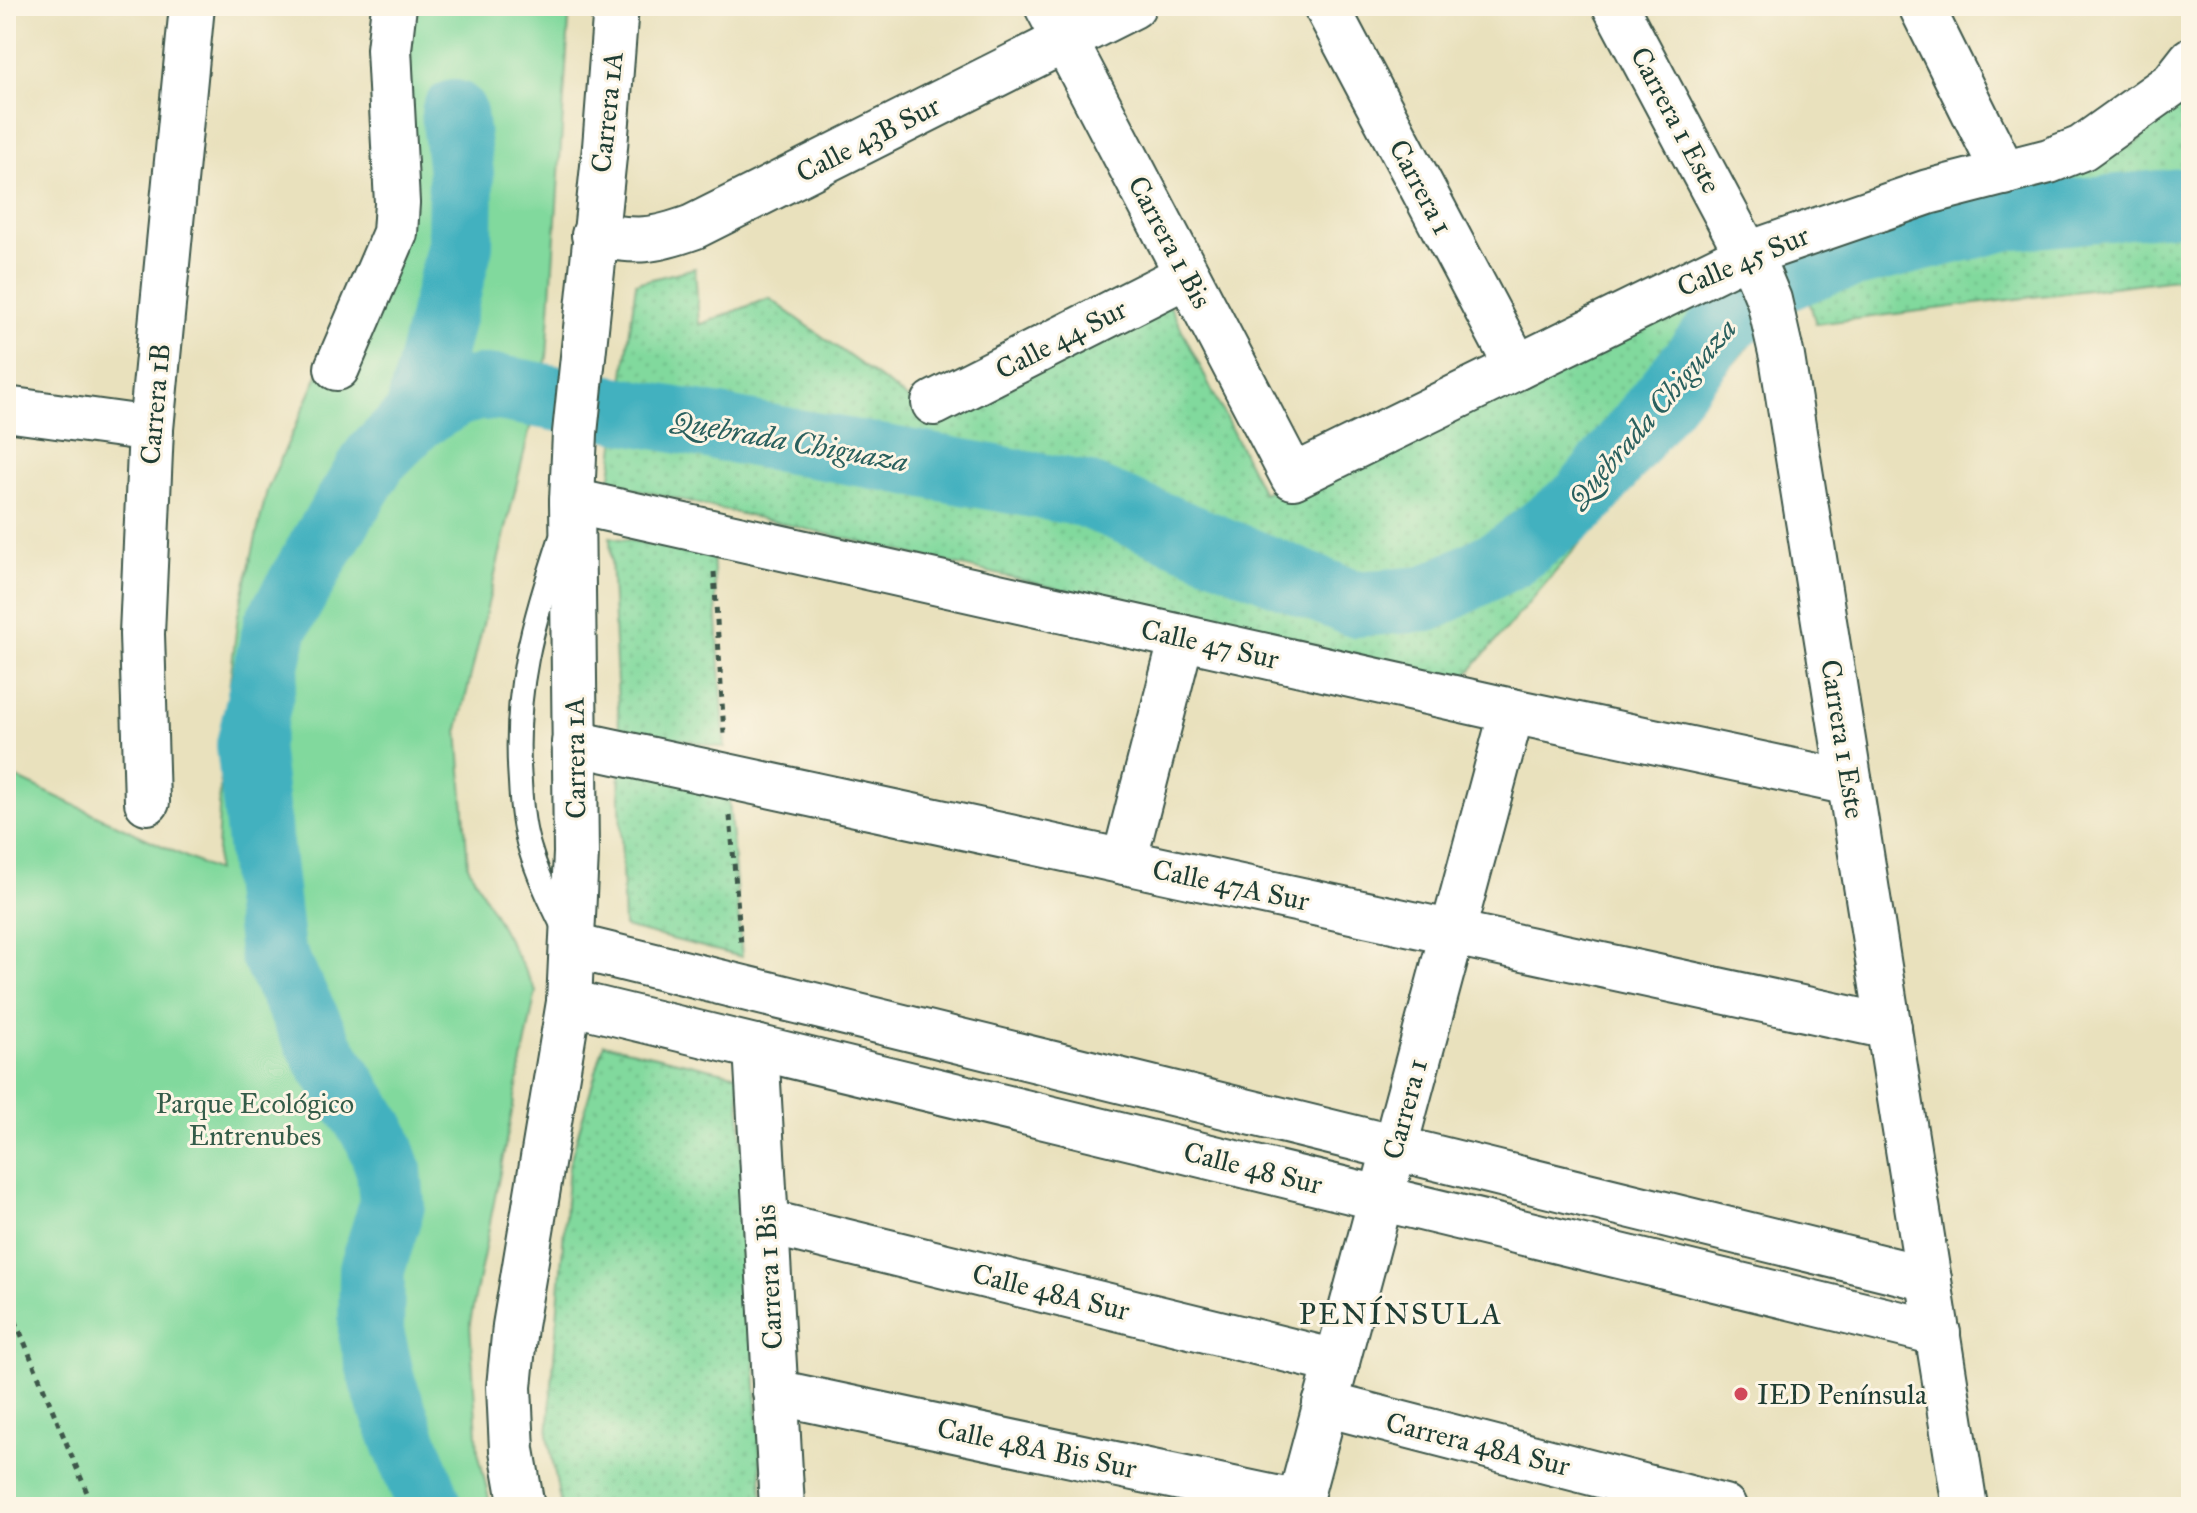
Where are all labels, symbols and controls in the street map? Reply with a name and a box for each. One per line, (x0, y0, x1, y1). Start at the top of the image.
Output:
street label: Carrera 1 Este (1623, 41, 1729, 199)
street label: Carrera 1A (583, 50, 631, 174)
street label: Calle 43B Sur (790, 88, 946, 190)
street label: Carrera 1 (1381, 133, 1461, 241)
street label: Carrera 1 Bis (1120, 170, 1220, 314)
street label: Calle 45 Sur (1672, 217, 1815, 304)
street label: Calle 44 Sur (990, 291, 1133, 387)
water label: Quebrada Chiguaza (1559, 311, 1744, 517)
street label: Carrera 1B (132, 342, 178, 466)
water label: Quebrada Chiguaza (667, 402, 911, 480)
street label: Calle 47 Sur (1138, 611, 1283, 677)
street label: Carrera 1 Este (1813, 657, 1873, 821)
street label: Carrera 1A (556, 697, 594, 819)
street label: Calle 47A Sur (1149, 851, 1313, 919)
street label: Carrera 1 (1375, 1055, 1435, 1163)
park label: Parque Ecológico Entrenubes (156, 1086, 354, 1153)
street label: Calle 48 Sur (1180, 1134, 1326, 1202)
street label: Carrera 1 Bis (748, 1204, 790, 1350)
street label: Calle 48A Sur (969, 1256, 1134, 1329)
district label: PENÍNSULA (1299, 1295, 1503, 1332)
place label: IED Península (1757, 1377, 1927, 1412)
marker: IED Península (1732, 1385, 1750, 1403)
street label: Carrera 48A Sur (1382, 1404, 1574, 1484)
street label: Calle 48A Bis Sur (934, 1410, 1140, 1486)

